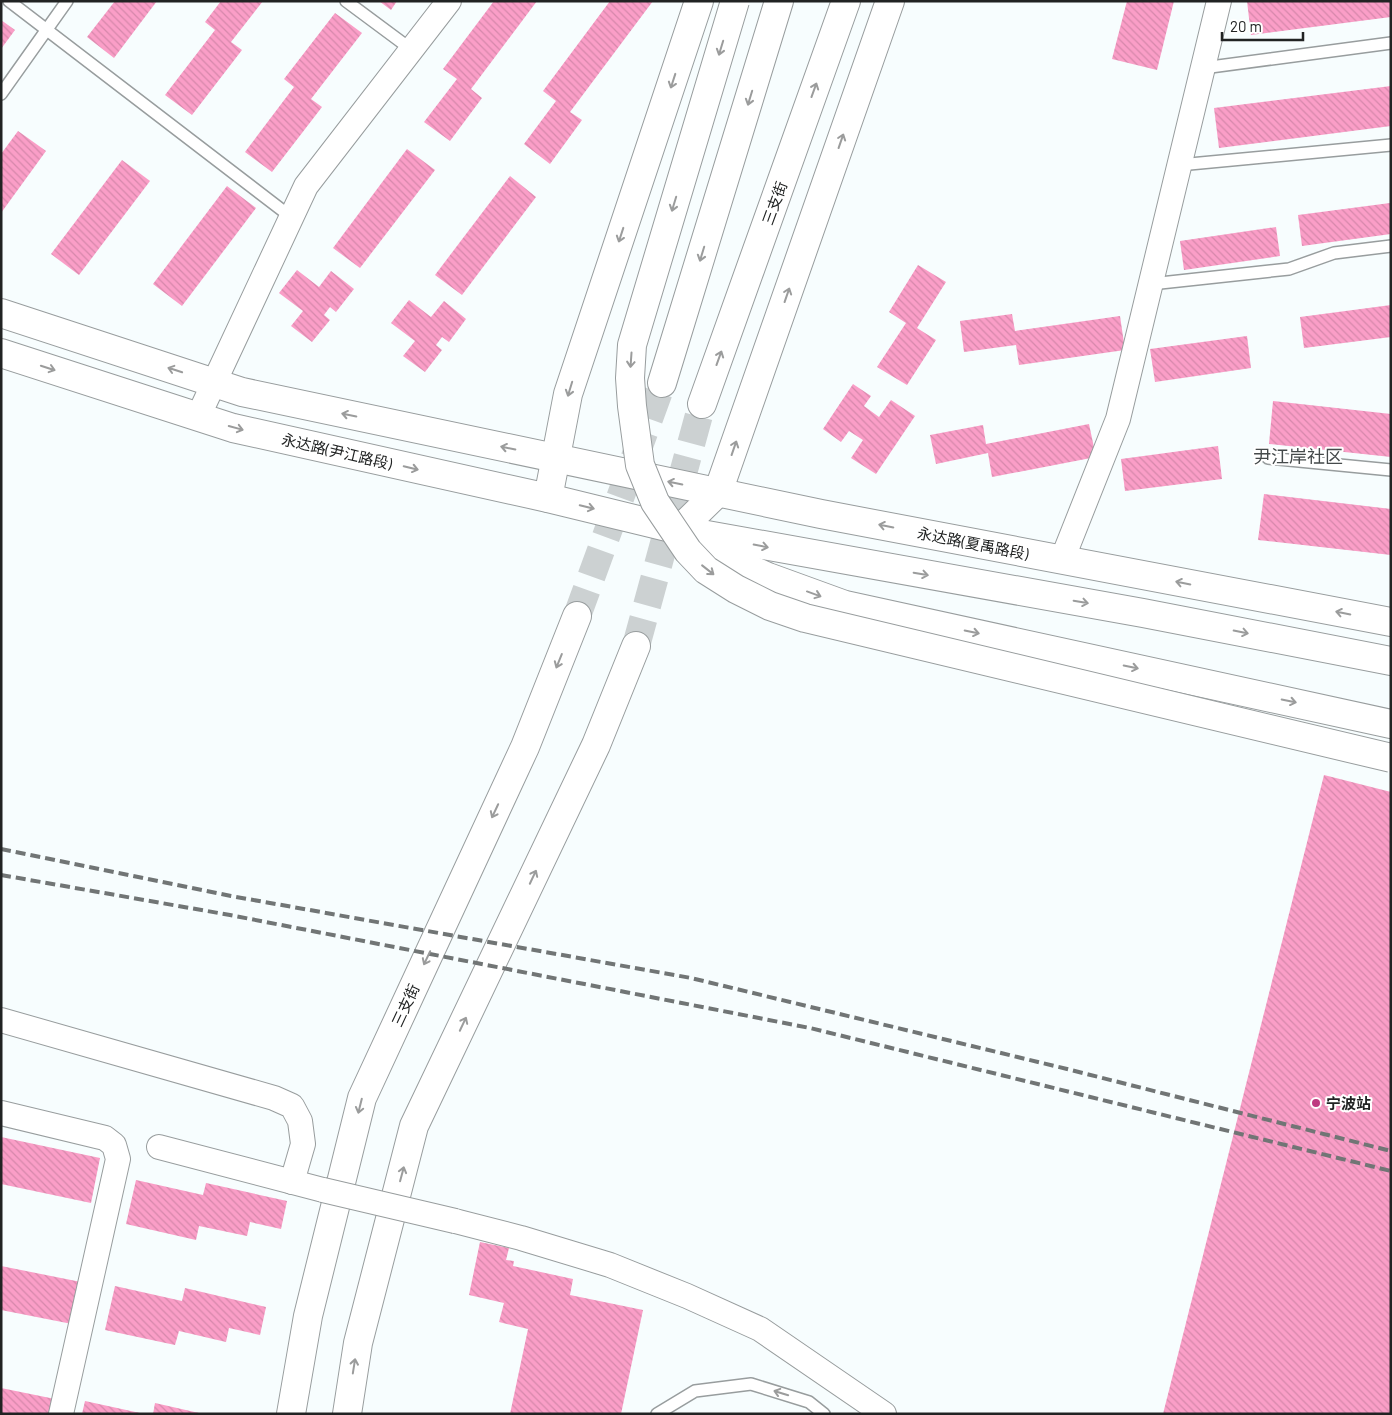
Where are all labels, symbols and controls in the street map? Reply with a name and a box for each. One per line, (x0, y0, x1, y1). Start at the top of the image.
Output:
scale bar (1222, 10, 1303, 42)
text: 20 m (1230, 17, 1262, 35)
one-way arrow (715, 40, 725, 56)
one-way arrow (668, 72, 677, 88)
one-way arrow (810, 82, 819, 98)
one-way arrow (744, 90, 754, 106)
one-way arrow (837, 134, 846, 150)
street label: 三支街 (758, 179, 790, 227)
one-way arrow (669, 195, 679, 211)
one-way arrow (616, 226, 625, 242)
one-way arrow (697, 245, 707, 261)
one-way arrow (783, 287, 792, 303)
one-way arrow (715, 351, 724, 366)
one-way arrow (626, 352, 635, 368)
one-way arrow (39, 363, 55, 373)
one-way arrow (168, 365, 183, 374)
one-way arrow (564, 381, 574, 397)
one-way arrow (341, 409, 357, 419)
one-way arrow (227, 424, 243, 434)
street label: 永达路(尹江路段) (280, 430, 394, 472)
one-way arrow (730, 441, 739, 456)
one-way arrow (501, 443, 517, 452)
district label: 尹江岸社区 (1253, 445, 1343, 467)
one-way arrow (403, 464, 419, 473)
one-way arrow (668, 478, 684, 487)
one-way arrow (578, 503, 594, 513)
one-way arrow (878, 521, 894, 531)
street label: 永达路(夏禹路段) (916, 523, 1030, 563)
one-way arrow (753, 541, 769, 551)
one-way arrow (701, 565, 715, 575)
one-way arrow (913, 570, 929, 580)
one-way arrow (1176, 578, 1192, 587)
one-way arrow (806, 590, 821, 599)
one-way arrow (1073, 598, 1089, 608)
one-way arrow (1335, 608, 1351, 618)
one-way arrow (963, 628, 979, 638)
one-way arrow (1233, 628, 1249, 637)
one-way arrow (554, 653, 563, 668)
one-way arrow (1122, 663, 1138, 672)
one-way arrow (1281, 697, 1297, 707)
one-way arrow (490, 803, 500, 818)
one-way arrow (529, 870, 538, 885)
one-way arrow (421, 950, 431, 965)
street label: 三支街 (387, 981, 423, 1029)
one-way arrow (459, 1017, 468, 1032)
place label: 宁波站 (1326, 1094, 1371, 1112)
one-way arrow (355, 1097, 364, 1113)
marker: 宁波站 (1310, 1097, 1322, 1109)
one-way arrow (398, 1166, 407, 1182)
one-way arrow (350, 1358, 360, 1374)
one-way arrow (773, 1388, 789, 1398)

